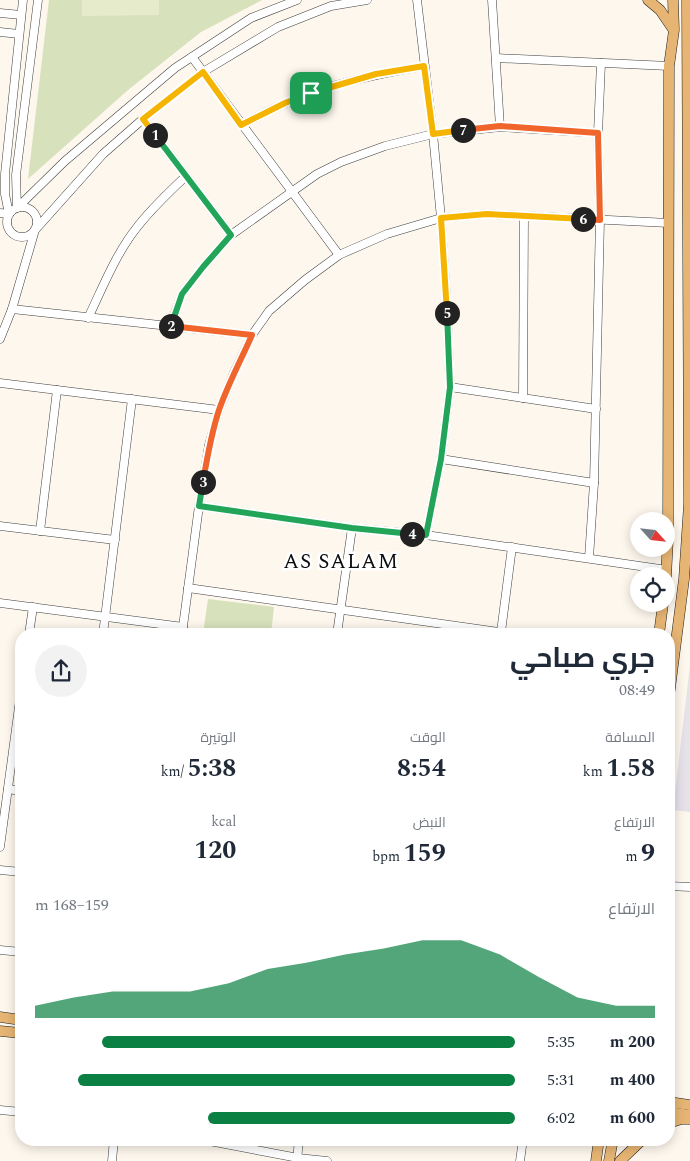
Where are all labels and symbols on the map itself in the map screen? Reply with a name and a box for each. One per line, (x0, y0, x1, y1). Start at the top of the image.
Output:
pin (290, 72, 332, 114)
pin: 7 (450, 118, 476, 142)
pin: 1 (142, 122, 168, 148)
pin: 6 (570, 206, 596, 232)
pin: 5 (434, 300, 460, 326)
pin: 2 (158, 314, 184, 338)
pin: 3 (190, 470, 216, 494)
north arrow (630, 512, 675, 558)
pin: 4 (400, 522, 424, 546)
district label: AS SALAM (283, 546, 399, 578)

